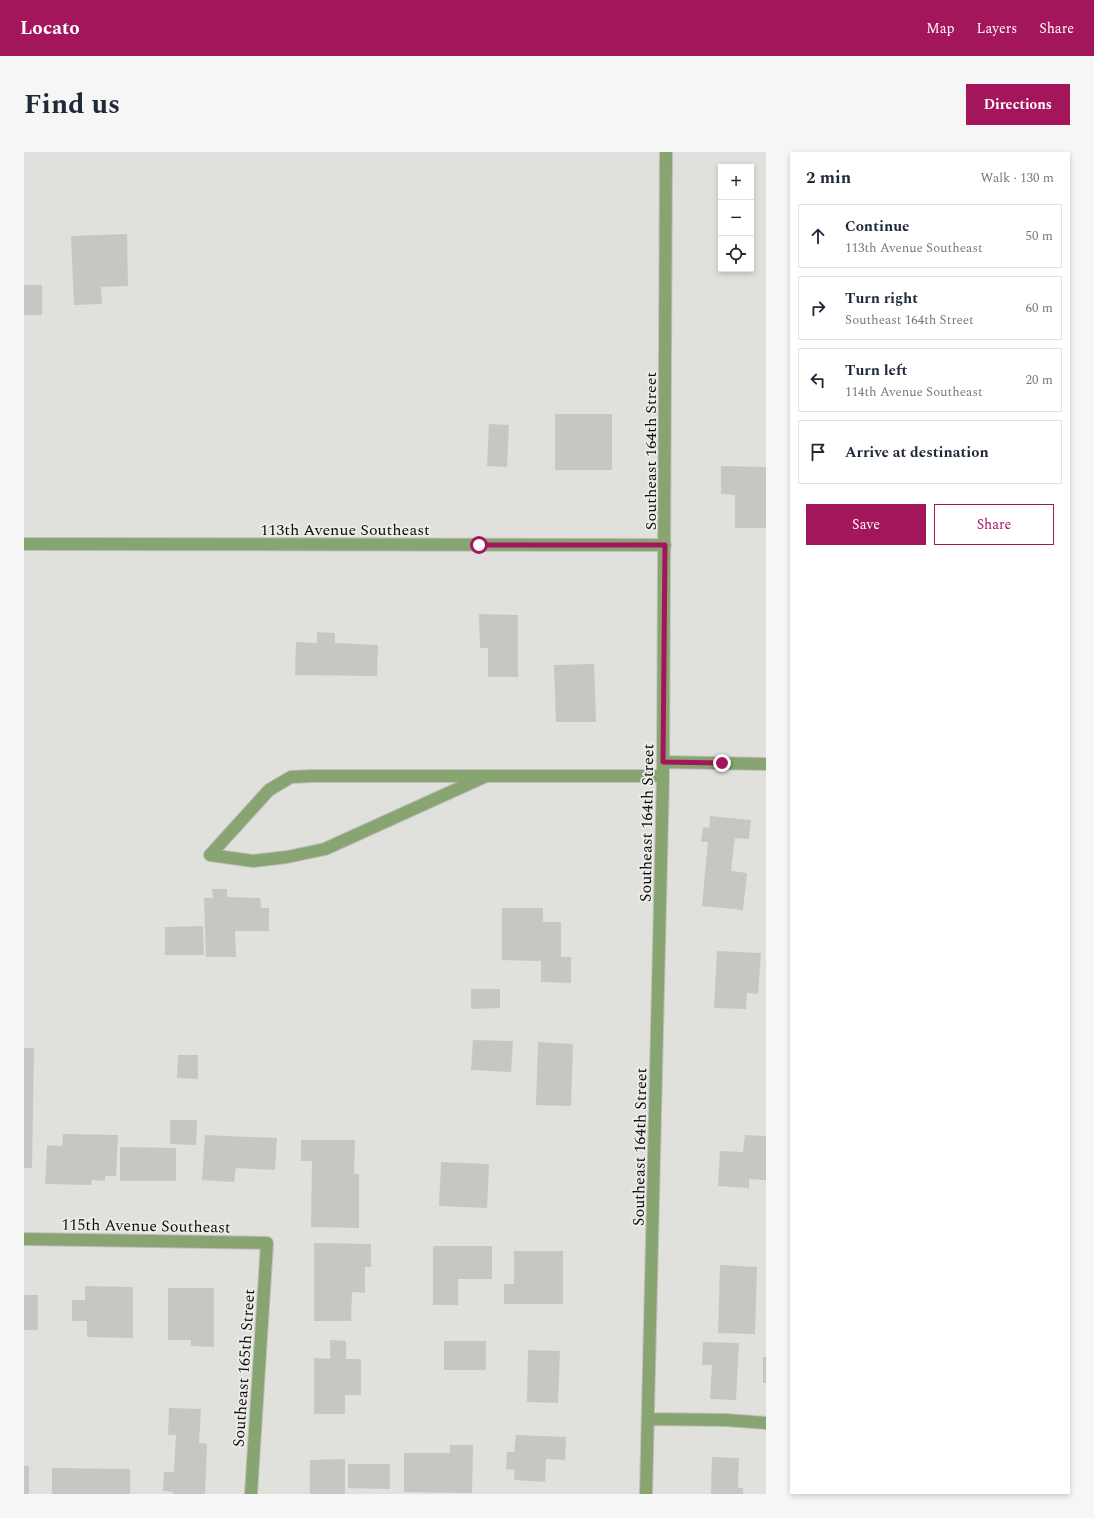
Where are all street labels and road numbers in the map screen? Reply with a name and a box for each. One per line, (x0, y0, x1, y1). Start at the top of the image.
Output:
street label: Southeast 164th Street (639, 371, 663, 530)
street label: 113th Avenue Southeast (260, 518, 430, 542)
street label: Southeast 164th Street (634, 743, 660, 902)
street label: Southeast 164th Street (627, 1067, 653, 1226)
street label: 115th Avenue Southeast (61, 1213, 231, 1239)
street label: Southeast 165th Street (227, 1288, 262, 1448)

